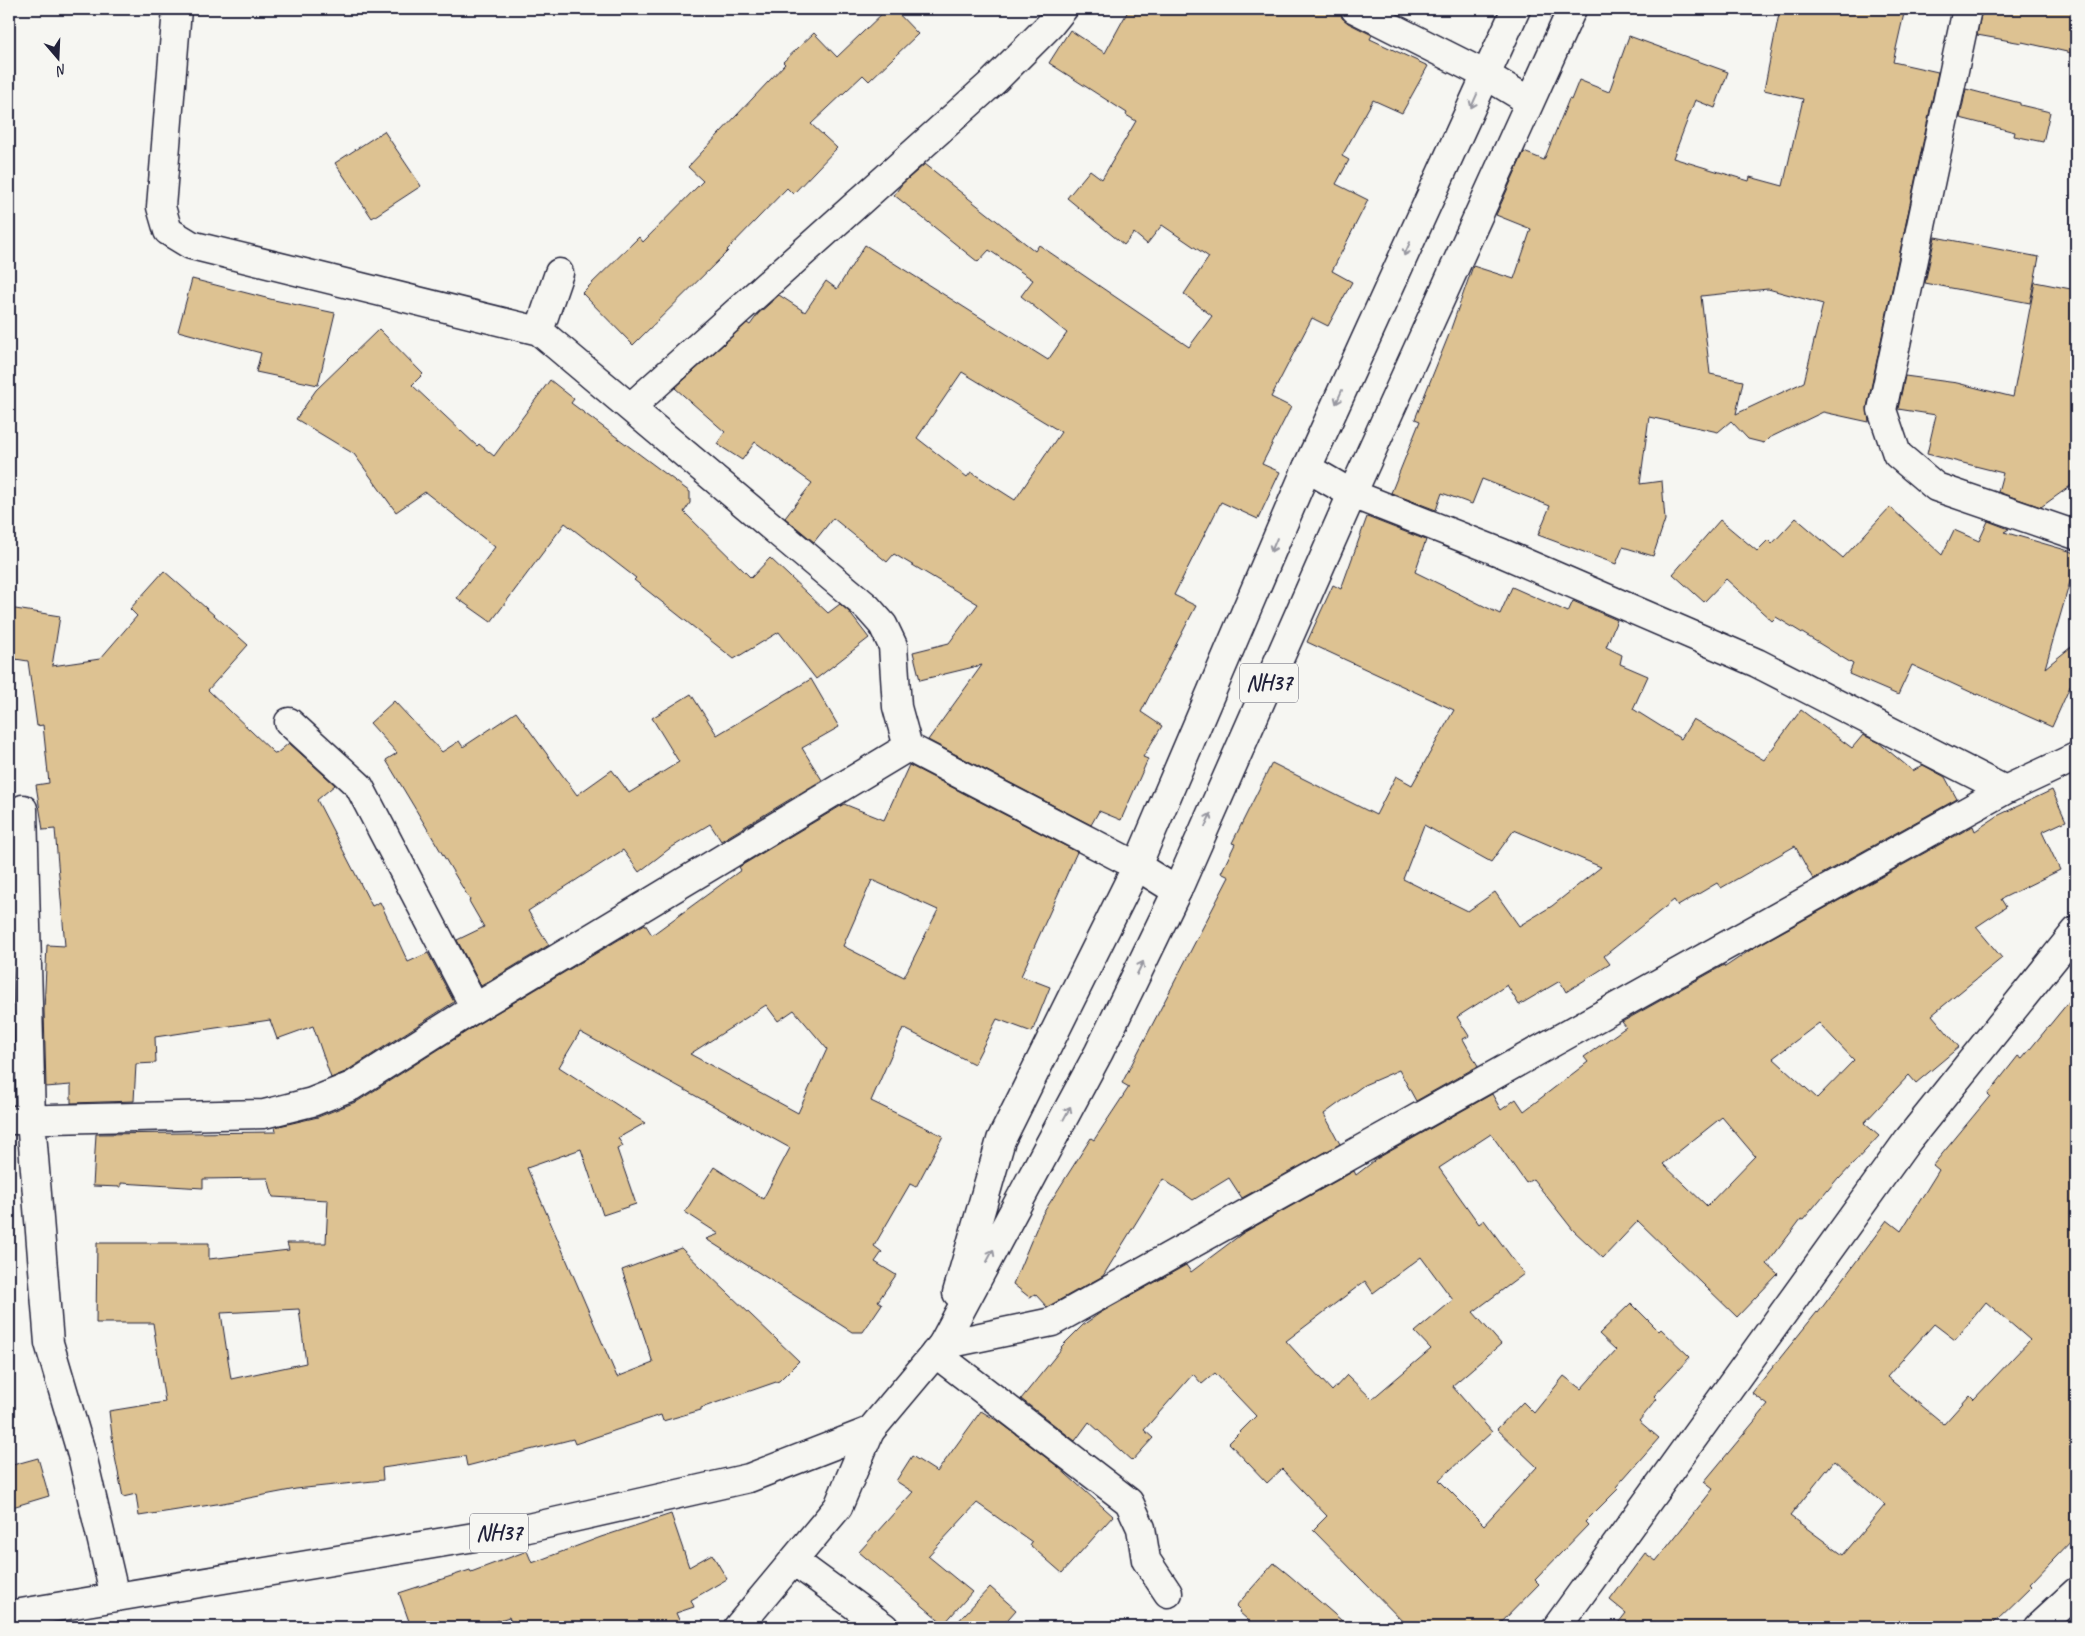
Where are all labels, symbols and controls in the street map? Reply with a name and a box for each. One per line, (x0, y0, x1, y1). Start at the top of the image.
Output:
north arrow (32, 32, 82, 82)
text: N (53, 60, 69, 80)
one-way arrow (1469, 93, 1478, 108)
one-way arrow (1401, 241, 1411, 256)
one-way arrow (1334, 389, 1344, 404)
one-way arrow (1268, 537, 1278, 552)
road number: NH37 (1240, 664, 1298, 702)
one-way arrow (1204, 813, 1213, 828)
one-way arrow (1135, 960, 1145, 975)
one-way arrow (1062, 1106, 1072, 1120)
one-way arrow (986, 1249, 995, 1264)
road number: NH37 (470, 1514, 528, 1552)

